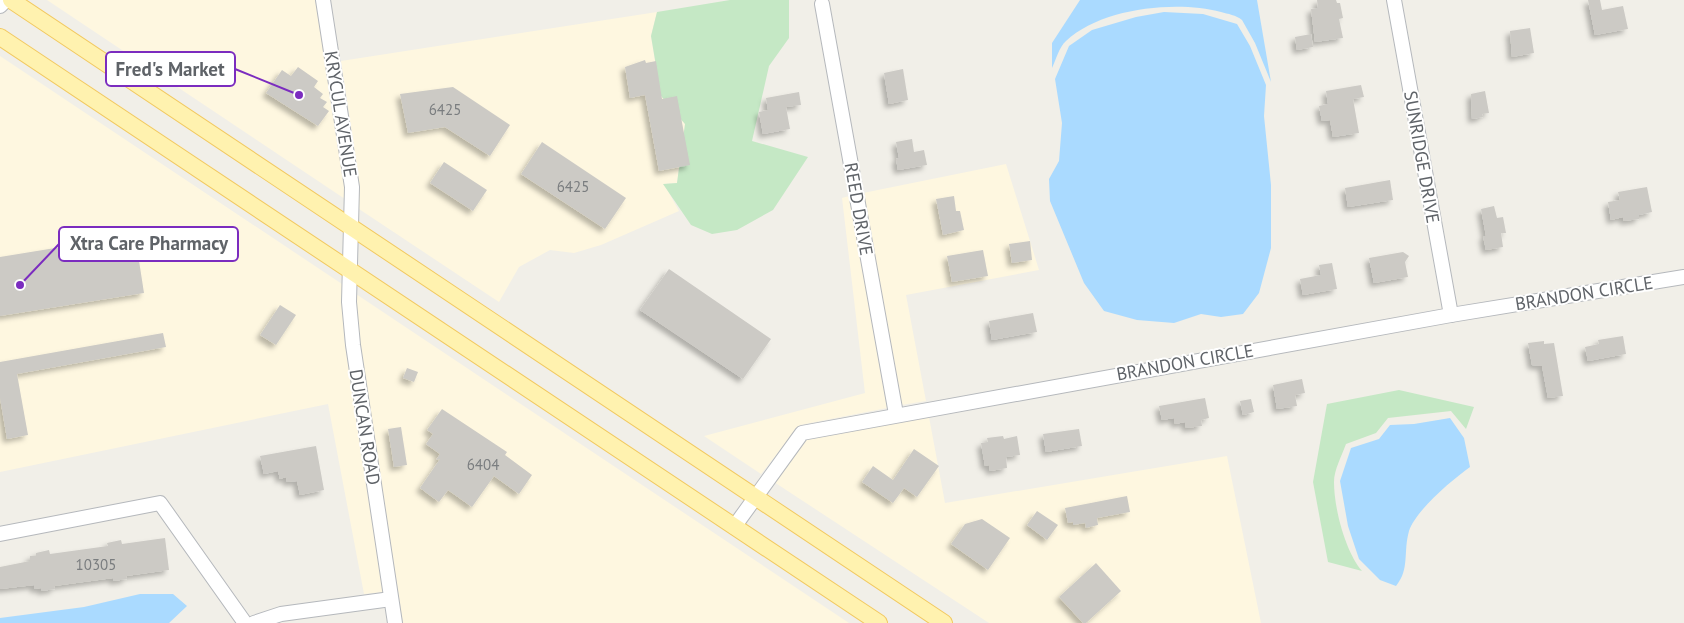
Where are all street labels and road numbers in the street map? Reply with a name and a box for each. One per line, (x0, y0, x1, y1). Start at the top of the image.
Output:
street label: KRYCUL AVENUE (320, 49, 362, 179)
street label: SUNRIDGE DRIVE (1399, 89, 1445, 225)
street label: REED DRIVE (839, 161, 879, 257)
street label: BRANDON CIRCLE (1514, 271, 1654, 315)
street label: BRANDON CIRCLE (1115, 339, 1255, 385)
street label: DUNCAN ROAD (344, 367, 386, 487)

